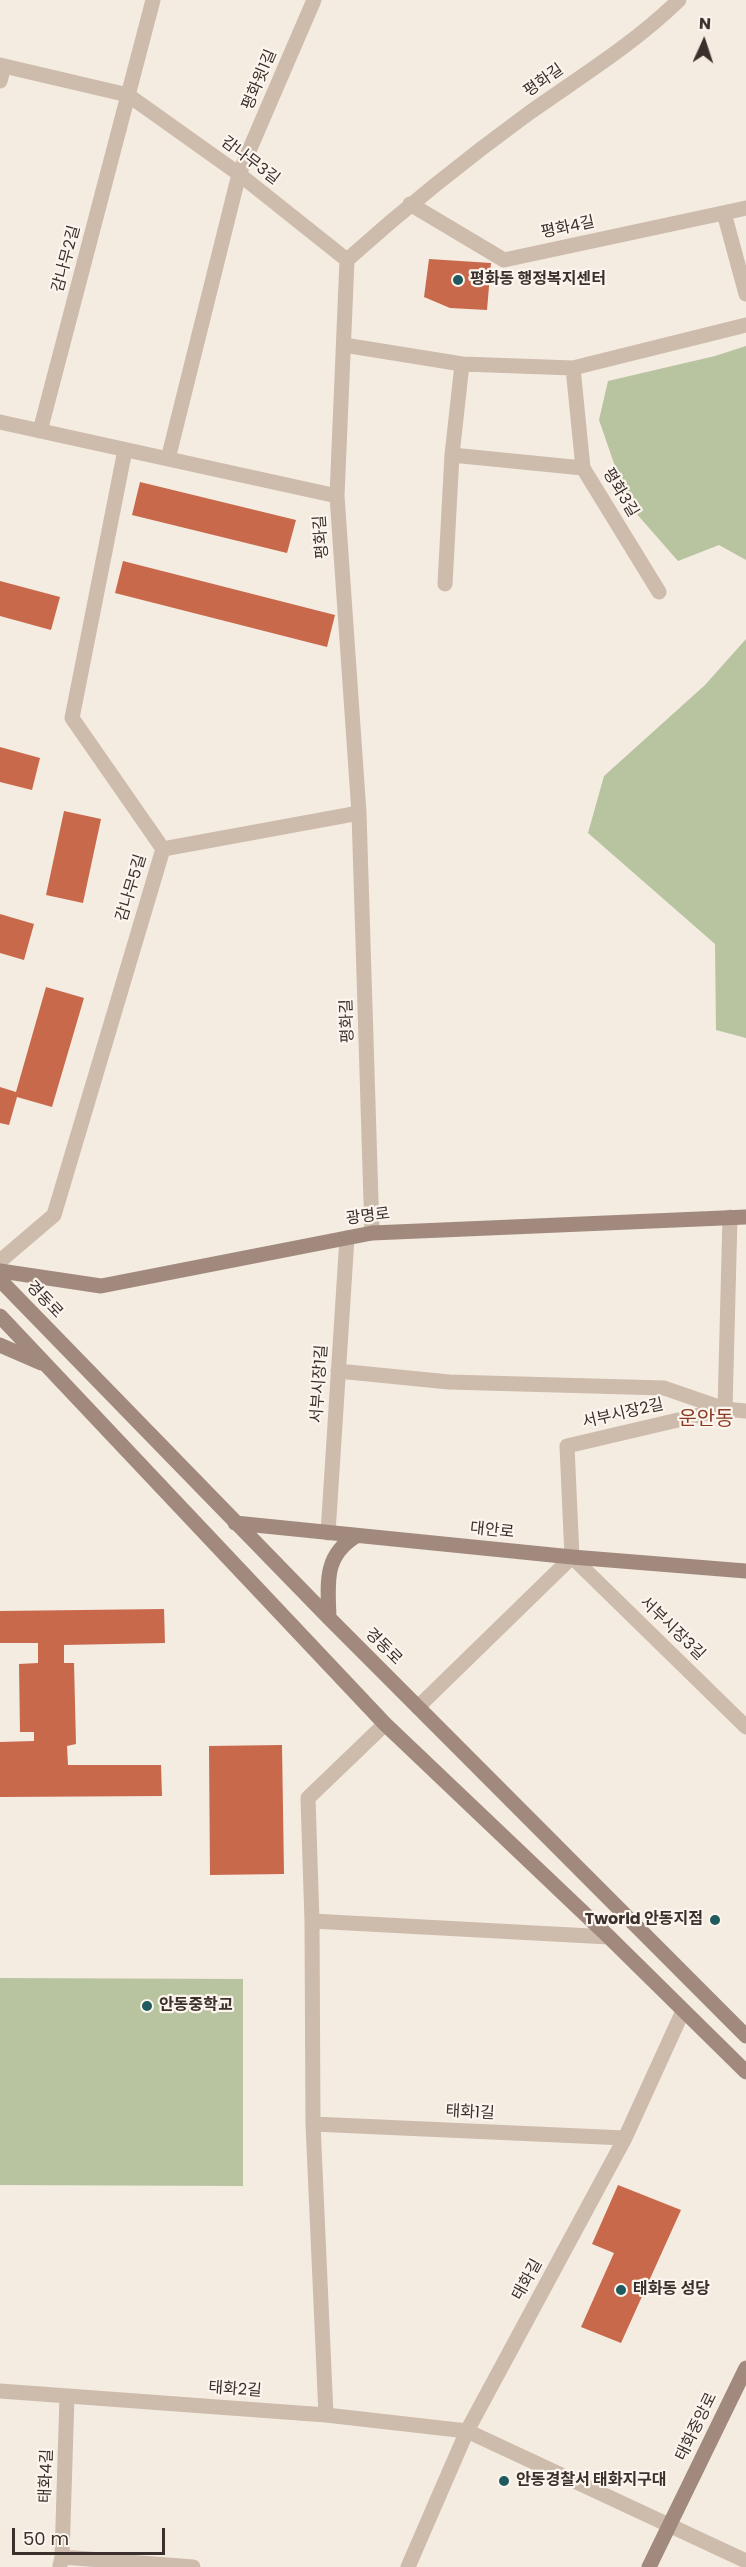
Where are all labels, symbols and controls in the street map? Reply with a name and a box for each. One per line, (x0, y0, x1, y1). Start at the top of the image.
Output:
north arrow (674, 12, 734, 72)
text: N (698, 12, 712, 35)
street label: 평화윗1길 (239, 47, 281, 113)
street label: 평화길 (520, 60, 568, 102)
street label: 감나무3길 (217, 133, 283, 189)
street label: 평화4길 (539, 213, 597, 243)
street label: 감나무2길 (49, 224, 85, 294)
place label: 평화동 행정복지센터 (470, 270, 606, 290)
marker: 평화동 행정복지센터 (451, 273, 465, 287)
street label: 평화3길 (598, 465, 642, 521)
street label: 평화길 (311, 514, 333, 560)
street label: 감나무5길 (113, 852, 151, 924)
street label: 평화길 (338, 999, 358, 1043)
street label: 광명로 (345, 1205, 391, 1229)
street label: 경동로 (22, 1277, 66, 1323)
street label: 서부시장1길 (308, 1344, 332, 1424)
street label: 서부시장2길 (581, 1395, 665, 1433)
district label: 운안동 (678, 1408, 734, 1432)
street label: 대안로 (469, 1519, 515, 1543)
street label: 서부시장3길 (635, 1593, 709, 1665)
street label: 경동로 (361, 1625, 405, 1669)
place label: Tworld 안동지점 (585, 1910, 703, 1930)
marker: Tworld 안동지점 (708, 1913, 722, 1927)
place label: 안동중학교 (159, 1996, 233, 2016)
marker: 안동중학교 (140, 1999, 154, 2013)
street label: 태화1길 (445, 2102, 495, 2124)
street label: 태화길 (509, 2256, 547, 2304)
place label: 태화동 성당 (633, 2280, 710, 2300)
marker: 태화동 성당 (614, 2283, 628, 2297)
street label: 태화2길 (208, 2379, 262, 2401)
street label: 태화중앙로 (672, 2390, 722, 2464)
street label: 태화4길 (36, 2449, 58, 2503)
place label: 안동경찰서 태화지구대 (516, 2471, 667, 2491)
marker: 안동경찰서 태화지구대 (497, 2474, 511, 2488)
scale bar (15, 2516, 168, 2554)
text: 50 m (23, 2526, 69, 2551)

